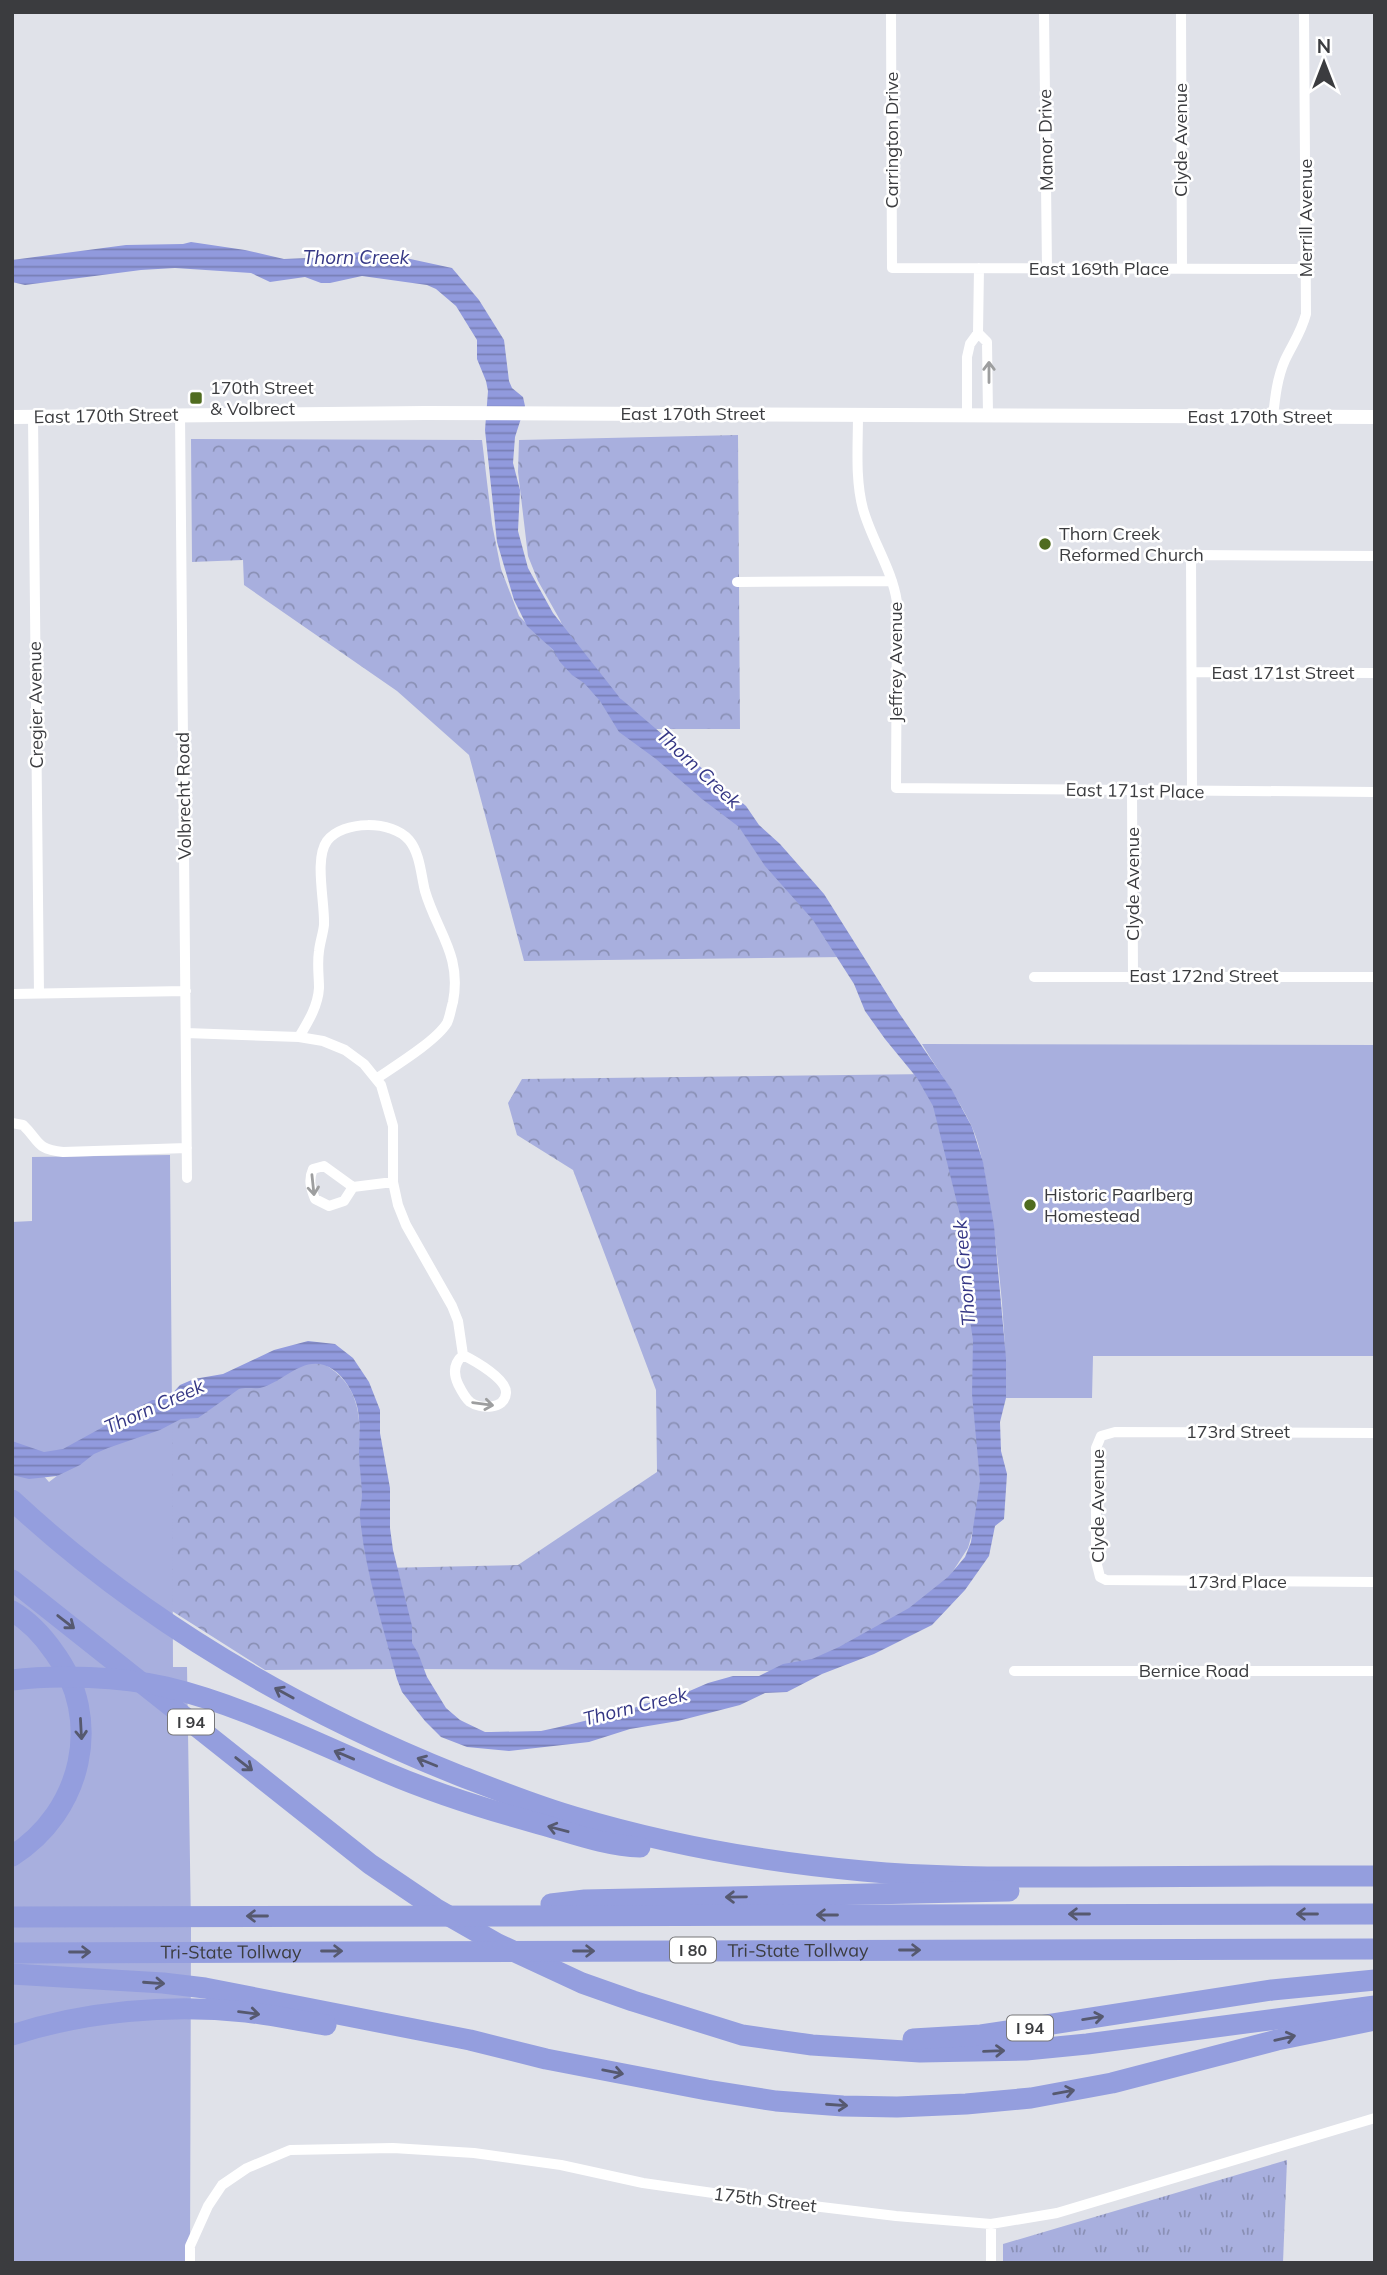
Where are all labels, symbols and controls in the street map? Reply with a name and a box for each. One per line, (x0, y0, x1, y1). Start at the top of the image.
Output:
north arrow (1289, 28, 1359, 98)
text: N (1317, 34, 1331, 58)
street label: Carrington Drive (880, 72, 903, 208)
street label: Clyde Avenue (1169, 83, 1192, 197)
street label: Manor Drive (1033, 89, 1058, 191)
street label: Merrill Avenue (1294, 159, 1317, 277)
water label: Thorn Creek (303, 245, 411, 269)
street label: East 169th Place (1029, 257, 1169, 280)
one-way arrow (982, 361, 995, 384)
place label: 170th Street & Volbrect (210, 376, 314, 420)
marker: 170th Street & Volbrect (188, 390, 204, 406)
street label: East 170th Street (621, 402, 765, 425)
street label: East 170th Street (33, 403, 179, 428)
street label: East 170th Street (1188, 405, 1332, 428)
place label: Thorn Creek Reformed Church (1059, 522, 1204, 566)
marker: Thorn Creek Reformed Church (1037, 536, 1053, 552)
street label: Jeffrey Avenue (884, 602, 907, 722)
street label: Cregier Avenue (23, 641, 48, 769)
street label: East 171st Street (1211, 661, 1355, 684)
water label: Thorn Creek (652, 723, 747, 814)
street label: Volbrecht Road (171, 732, 196, 860)
street label: East 171st Place (1065, 778, 1205, 803)
street label: Clyde Avenue (1121, 827, 1144, 941)
street label: East 172nd Street (1129, 964, 1279, 987)
one-way arrow (307, 1173, 320, 1196)
place label: Historic Paarlberg Homestead (1044, 1183, 1193, 1227)
marker: Historic Paarlberg Homestead (1022, 1197, 1038, 1213)
water label: Thorn Creek (947, 1218, 981, 1327)
water label: Thorn Creek (100, 1373, 209, 1439)
one-way arrow (472, 1398, 494, 1411)
street label: 173rd Street (1186, 1420, 1290, 1443)
street label: Clyde Avenue (1086, 1449, 1109, 1563)
street label: 173rd Place (1187, 1570, 1287, 1593)
one-way arrow (56, 1615, 74, 1630)
street label: Bernice Road (1139, 1659, 1249, 1682)
water label: Thorn Creek (580, 1681, 691, 1731)
one-way arrow (274, 1686, 295, 1699)
road number: I 94 (168, 1710, 214, 1734)
one-way arrow (75, 1717, 88, 1739)
one-way arrow (333, 1748, 355, 1761)
one-way arrow (417, 1755, 438, 1768)
one-way arrow (235, 1756, 253, 1771)
one-way arrow (548, 1822, 570, 1835)
one-way arrow (725, 1890, 748, 1904)
one-way arrow (1295, 1907, 1318, 1921)
one-way arrow (816, 1908, 839, 1922)
one-way arrow (1068, 1908, 1091, 1921)
one-way arrow (245, 1909, 268, 1923)
road number: I 80 (670, 1938, 716, 1962)
street label: Tri-State Tollway (728, 1938, 869, 1962)
street label: Tri-State Tollway (161, 1940, 302, 1964)
one-way arrow (898, 1943, 921, 1957)
one-way arrow (321, 1944, 344, 1958)
one-way arrow (573, 1944, 596, 1958)
one-way arrow (69, 1945, 92, 1959)
one-way arrow (142, 1976, 165, 1989)
one-way arrow (238, 2007, 260, 2020)
one-way arrow (1081, 2011, 1104, 2024)
road number: I 94 (1007, 2016, 1053, 2040)
one-way arrow (1273, 2031, 1296, 2044)
one-way arrow (982, 2045, 1005, 2058)
one-way arrow (601, 2066, 624, 2079)
one-way arrow (1052, 2084, 1075, 2098)
one-way arrow (826, 2099, 849, 2112)
street label: 175th Street (712, 2182, 818, 2217)

